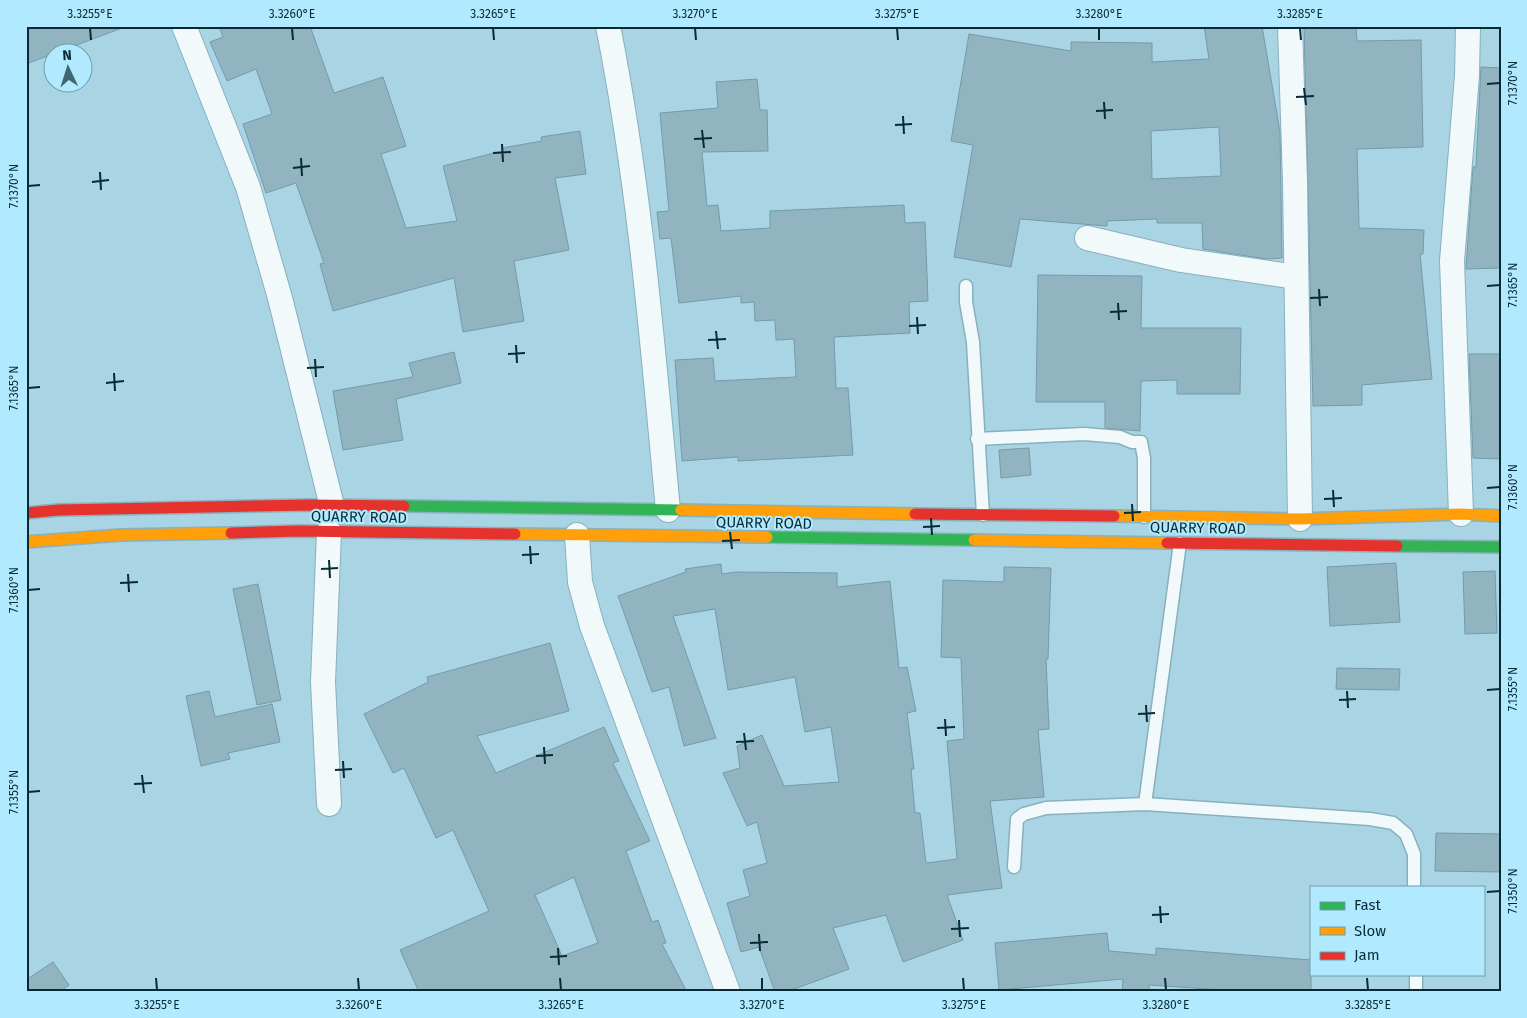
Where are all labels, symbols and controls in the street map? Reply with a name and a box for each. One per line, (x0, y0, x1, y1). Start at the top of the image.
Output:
text: 3.3255°E (67, 7, 113, 21)
text: 3.3260°E (269, 7, 315, 21)
text: 3.3265°E (470, 7, 516, 21)
text: 3.3270°E (672, 7, 718, 21)
text: 3.3275°E (875, 7, 919, 21)
text: 3.3280°E (1076, 7, 1122, 21)
text: 3.3285°E (1277, 7, 1323, 21)
north arrow (42, 42, 92, 92)
text: N (62, 47, 72, 64)
text: 7.1370°N (1506, 61, 1520, 105)
text: 7.1370°N (7, 164, 21, 208)
text: 7.1365°N (1506, 263, 1520, 307)
text: 7.1365°N (7, 366, 21, 410)
text: 7.1360°N (1506, 464, 1520, 510)
street label: QUARRY ROAD (311, 507, 407, 527)
street label: QUARRY ROAD (716, 513, 812, 533)
street label: QUARRY ROAD (1150, 518, 1246, 538)
text: 7.1360°N (7, 567, 21, 613)
text: 7.1355°N (1506, 667, 1520, 711)
text: 7.1355°N (7, 770, 21, 814)
text: 7.1350°N (1506, 868, 1520, 914)
legend (1310, 886, 1484, 976)
text: Fast (1354, 896, 1381, 914)
text: Slow (1354, 922, 1386, 940)
text: Jam (1354, 946, 1380, 964)
text: 3.3255°E (134, 998, 180, 1012)
text: 3.3260°E (336, 998, 382, 1012)
text: 3.3265°E (538, 998, 584, 1012)
text: 3.3270°E (739, 998, 785, 1012)
text: 3.3275°E (942, 998, 986, 1012)
text: 3.3280°E (1143, 998, 1189, 1012)
text: 3.3285°E (1345, 998, 1391, 1012)

